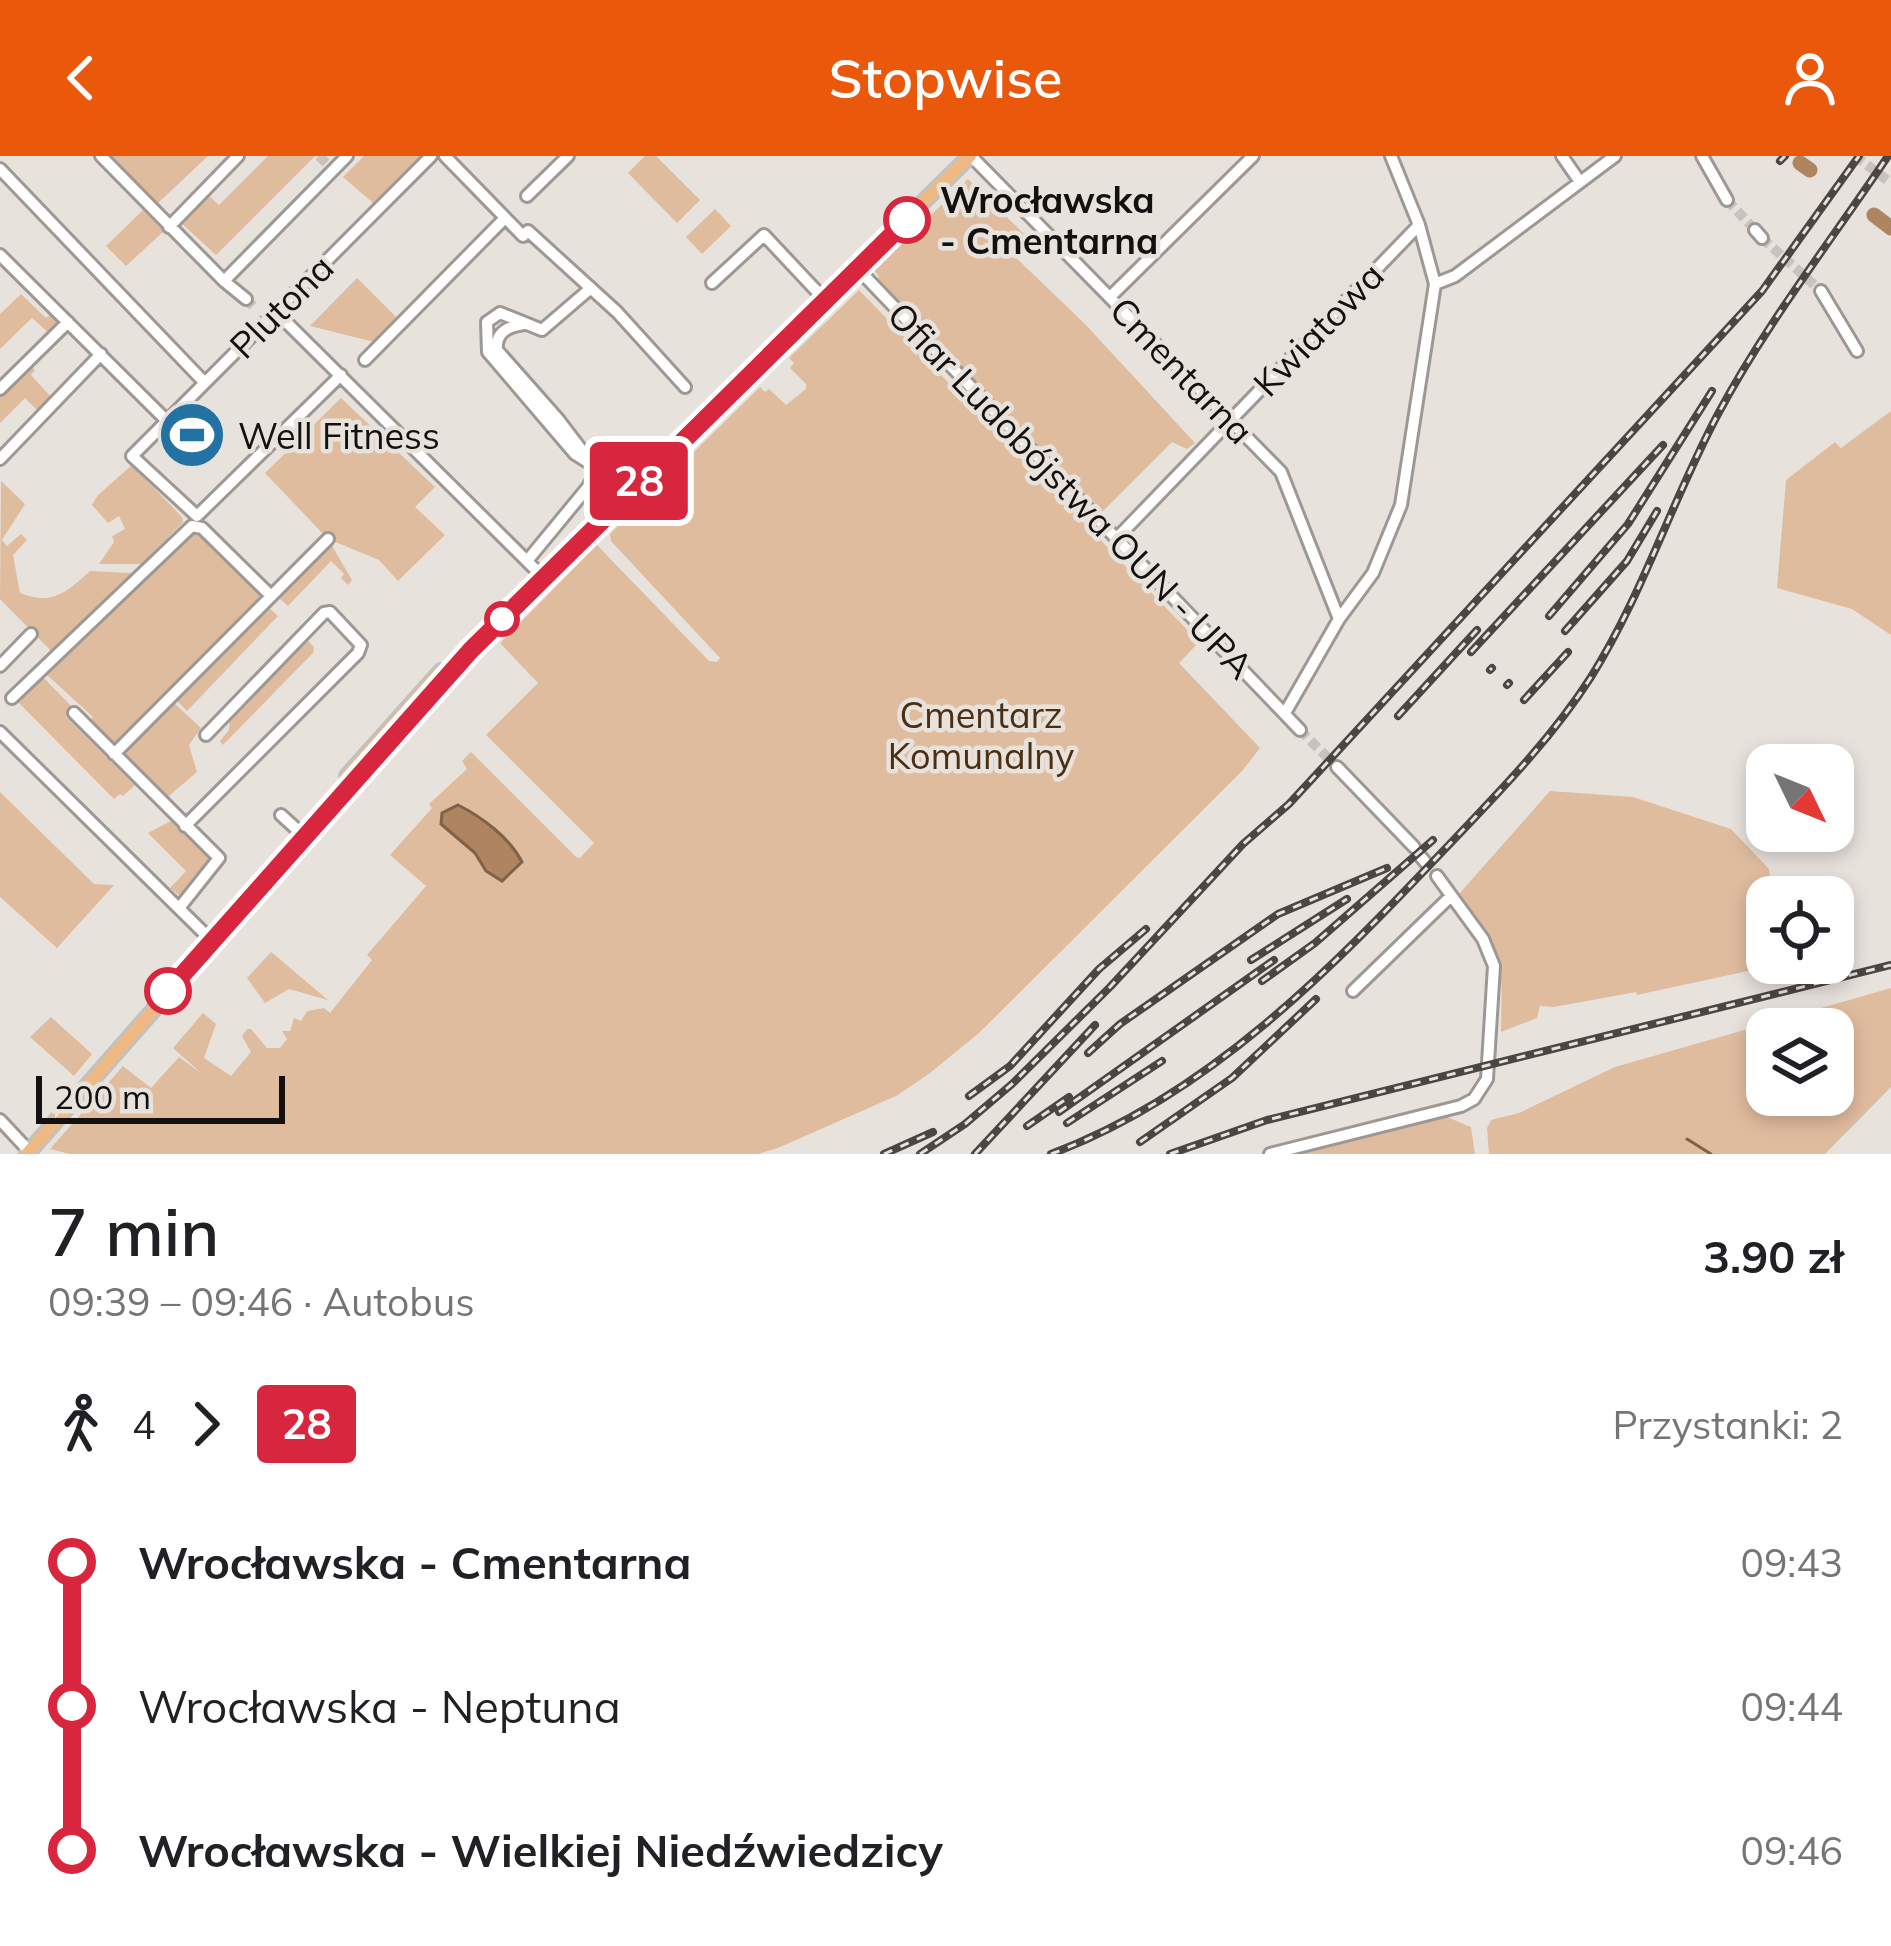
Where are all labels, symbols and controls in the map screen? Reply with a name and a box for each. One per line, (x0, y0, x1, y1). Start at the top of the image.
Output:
text: Stopwise (828, 44, 1063, 112)
icon: back (48, 45, 114, 111)
icon: person (1777, 45, 1843, 111)
place label: Wrocławska - Cmentarna (940, 177, 1158, 263)
marker: Wrocławska - Cmentarna (885, 198, 929, 242)
street label: Plutona (220, 245, 342, 367)
street label: Kwiatowa (1243, 253, 1393, 405)
street label: Cmentarna (1101, 287, 1263, 453)
street label: Ofiar Ludobójstwa OUN - UPA (879, 292, 1263, 688)
sports icon: Well Fitness (157, 400, 227, 470)
place label: Well Fitness (238, 413, 440, 458)
line badge: 28 (585, 442, 693, 520)
text: 28 (614, 454, 664, 507)
unlabelled marker (486, 603, 518, 635)
park label: Cmentarz Komunalny (888, 692, 1074, 778)
north arrow (1746, 744, 1854, 852)
map controls (1746, 744, 1854, 1116)
button: locate (1746, 876, 1854, 984)
unlabelled marker (146, 969, 190, 1013)
button: layers (1746, 1008, 1854, 1116)
scale bar (36, 1070, 285, 1123)
text: 200 m (54, 1076, 151, 1117)
text: 7 min (48, 1190, 219, 1273)
text: 3.90 zł (1703, 1228, 1843, 1284)
text: 09:39 – 09:46 · Autobus (48, 1277, 475, 1326)
icon: walk (48, 1391, 114, 1457)
icon: forward (173, 1391, 239, 1457)
text: 28 (281, 1397, 332, 1450)
text: 4 (132, 1400, 155, 1449)
text: Przystanki: 2 (1613, 1400, 1843, 1449)
text: Wrocławska - Cmentarna (138, 1534, 691, 1590)
text: 09:43 (1741, 1538, 1843, 1587)
text: Wrocławska - Neptuna (138, 1678, 621, 1734)
text: 09:44 (1741, 1682, 1843, 1731)
text: Wrocławska - Wielkiej Niedźwiedzicy (138, 1822, 943, 1878)
text: 09:46 (1741, 1826, 1843, 1875)

